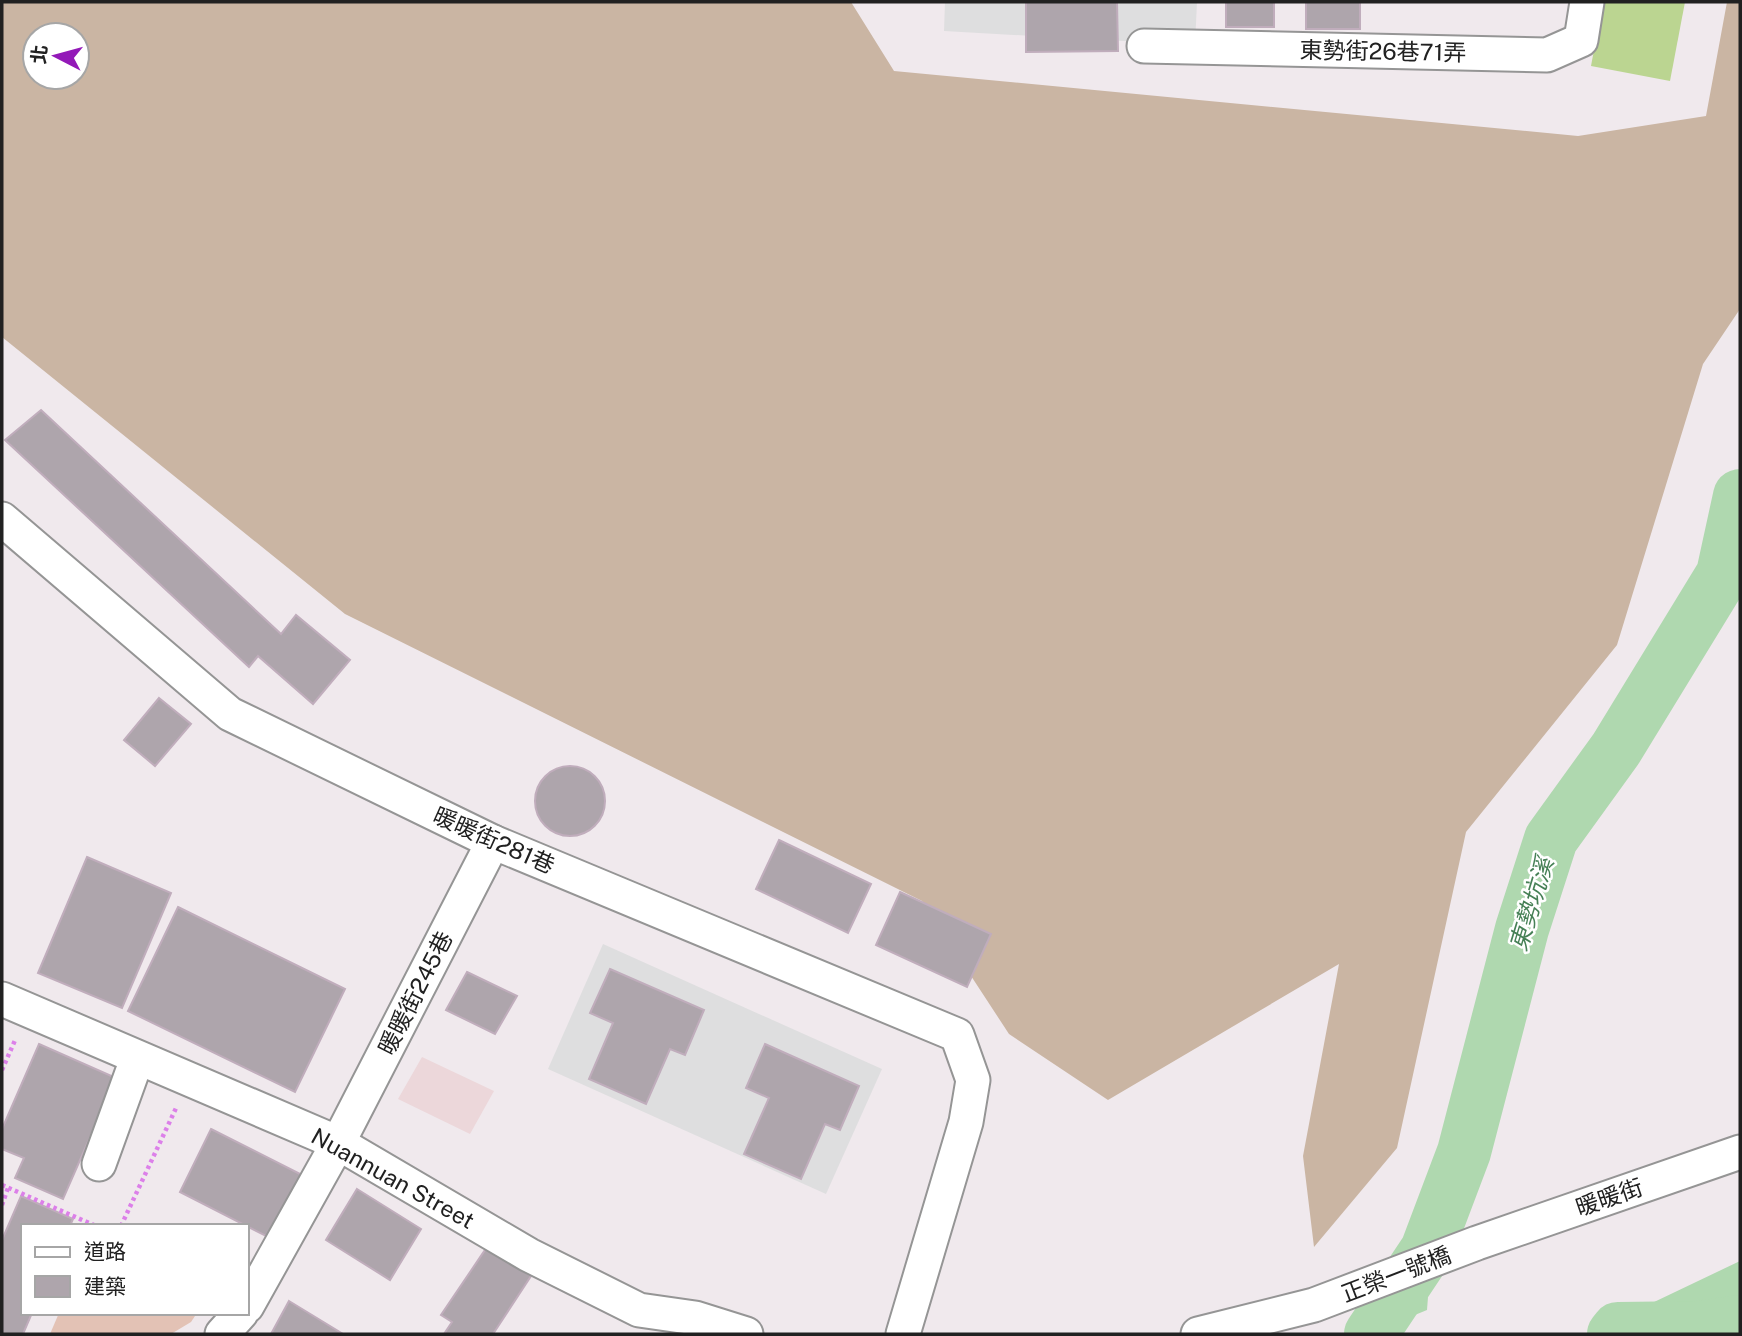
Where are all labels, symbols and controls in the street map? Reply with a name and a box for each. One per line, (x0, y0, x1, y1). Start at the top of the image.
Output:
north arrow (21, 21, 91, 91)
street label: 東勢街26巷71弄 (1299, 36, 1467, 66)
text: 北 (27, 44, 51, 65)
street label: 暖暖街281巷 (429, 801, 559, 879)
water label: 東勢坑溪 (1504, 851, 1559, 954)
street label: 暖暖街245巷 (372, 927, 458, 1059)
street label: Nuannuan Street (307, 1122, 479, 1234)
street label: 暖暖街 (1572, 1173, 1646, 1221)
legend (21, 1224, 248, 1315)
text: 道路 (84, 1239, 126, 1264)
street label: 正榮一號橋 (1337, 1241, 1455, 1307)
text: 建築 (84, 1274, 126, 1299)

